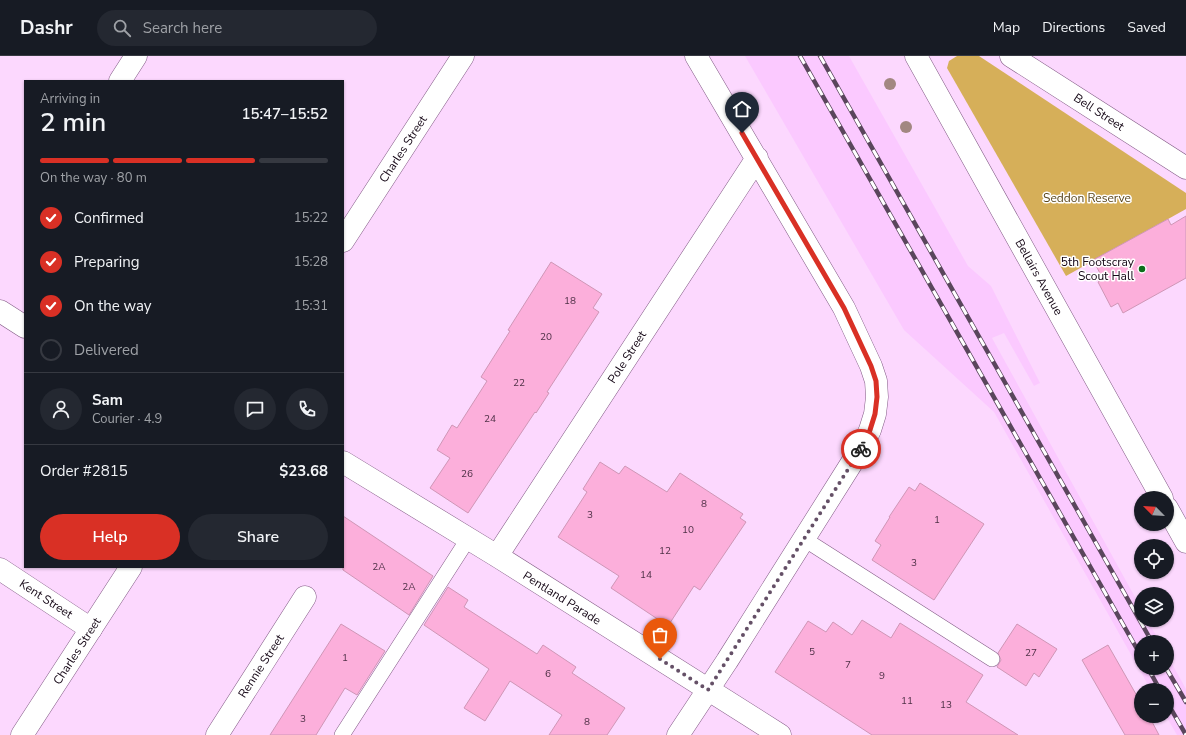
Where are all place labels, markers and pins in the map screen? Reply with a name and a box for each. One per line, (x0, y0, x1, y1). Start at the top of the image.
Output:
pin (725, 92, 759, 133)
place label: 5th Footscray Scout Hall (1061, 254, 1135, 284)
marker: 5th Footscray Scout Hall (1137, 264, 1147, 274)
pin (643, 618, 677, 659)

